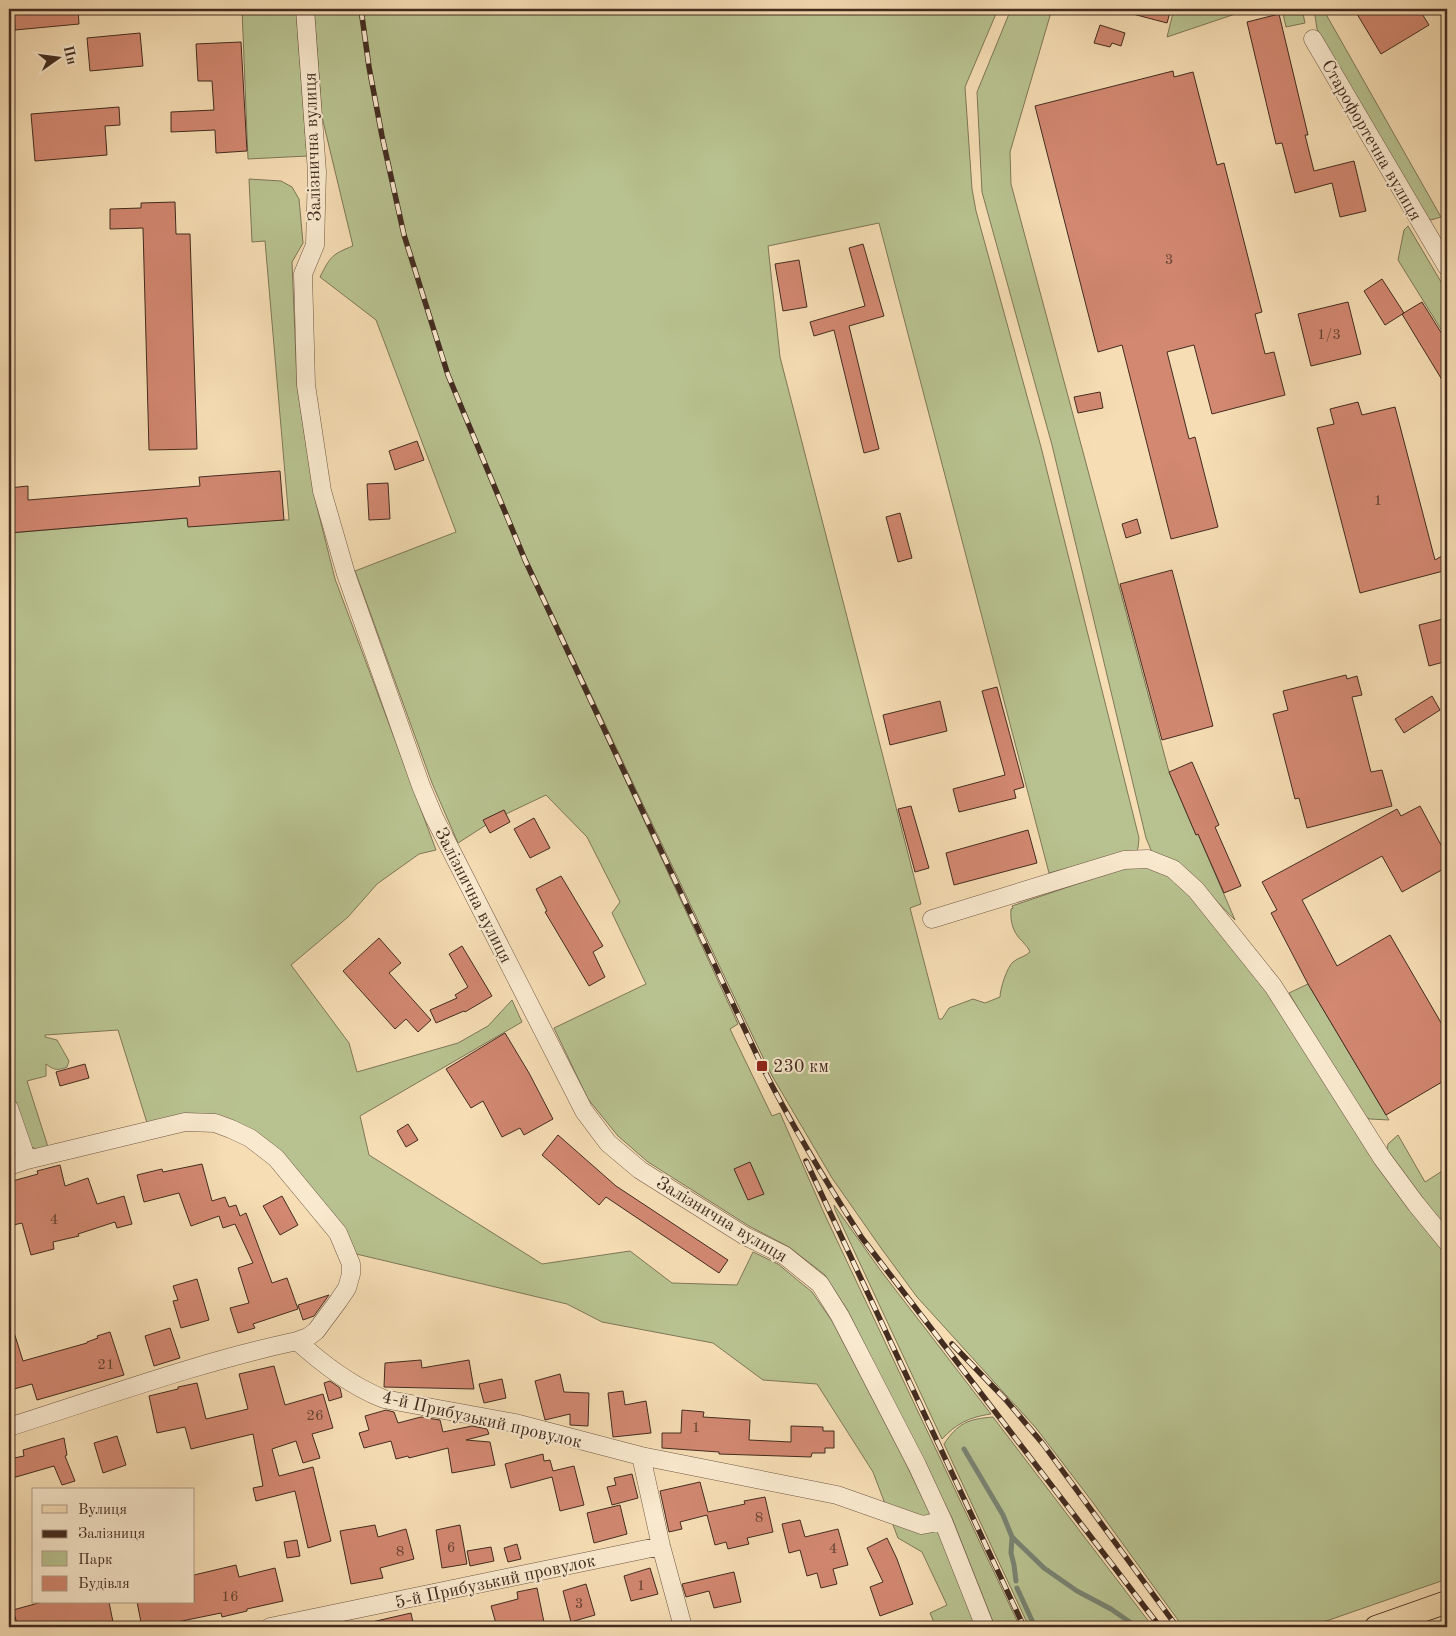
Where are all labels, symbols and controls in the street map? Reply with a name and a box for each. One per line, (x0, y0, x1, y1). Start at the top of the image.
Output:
north arrow (32, 32, 82, 82)
text: Пн (61, 44, 79, 66)
street label: Старофортечна вулиця (1317, 57, 1425, 225)
street label: Залізнична вулиця (301, 72, 325, 222)
house number: 3 (1165, 253, 1173, 268)
house number: 1/3 (1317, 328, 1341, 343)
house number: 1 (1374, 494, 1382, 509)
street label: Залізнична вулиця (431, 825, 515, 966)
place label: 230 км (773, 1058, 829, 1076)
marker: 230 км (755, 1059, 769, 1073)
street label: Залізнична вулиця (653, 1174, 790, 1266)
house number: 4 (50, 1213, 58, 1228)
house number: 21 (97, 1358, 115, 1373)
street label: 4-й Прибузький провулок (380, 1388, 583, 1452)
house number: 26 (306, 1409, 324, 1424)
house number: 1 (692, 1421, 700, 1436)
legend (32, 1488, 195, 1604)
text: Вулиця (78, 1503, 127, 1518)
house number: 8 (755, 1511, 763, 1526)
text: Залізниця (78, 1527, 145, 1542)
house number: 6 (447, 1541, 455, 1556)
house number: 4 (829, 1542, 837, 1557)
house number: 8 (396, 1545, 404, 1560)
street label: 5-й Прибузький провулок (393, 1552, 597, 1612)
text: Парк (78, 1553, 113, 1568)
text: Будівля (78, 1577, 130, 1592)
house number: 1 (637, 1579, 645, 1594)
house number: 16 (221, 1590, 239, 1605)
house number: 3 (575, 1597, 583, 1612)

